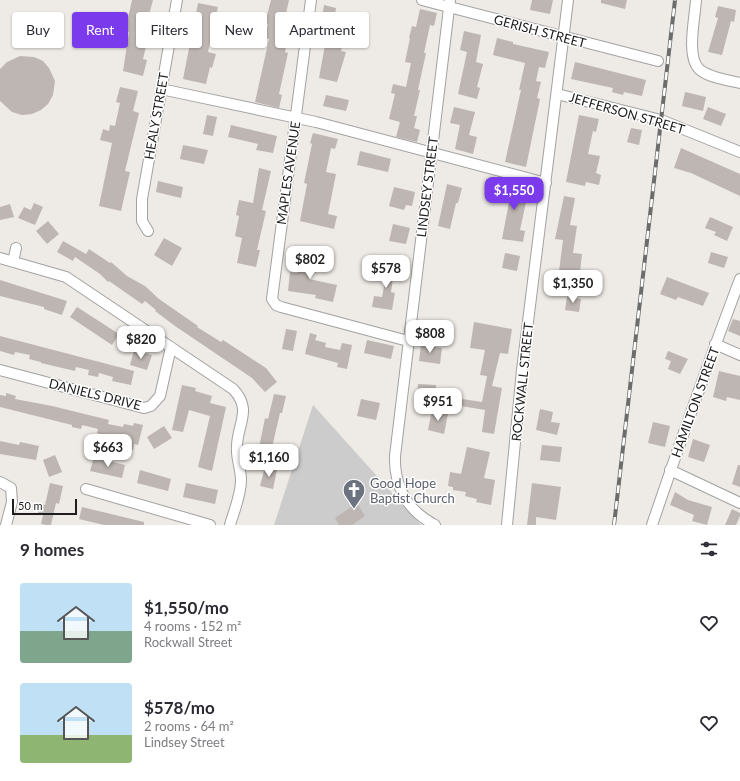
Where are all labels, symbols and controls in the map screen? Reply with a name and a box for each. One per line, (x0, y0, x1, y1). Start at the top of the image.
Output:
street label: GERISH STREET (492, 11, 588, 51)
chip: Buy (12, 12, 64, 48)
chip: Rent (72, 12, 128, 48)
chip: Filters (136, 12, 202, 48)
chip: New (210, 12, 267, 48)
chip: Apartment (275, 12, 369, 48)
street label: HEALY STREET (140, 71, 172, 161)
street label: JEFFERSON STREET (567, 89, 687, 137)
street label: MAPLES AVENUE (273, 120, 303, 226)
street label: LINDSEY STREET (413, 135, 441, 238)
pin: $1,550 (481, 177, 547, 211)
text: $1,550 (494, 182, 534, 198)
pin: $802 (286, 246, 334, 280)
text: $802 (295, 251, 325, 267)
pin: $578 (362, 255, 410, 289)
text: $578 (371, 260, 401, 276)
pin: $1,350 (540, 270, 606, 304)
text: $1,350 (553, 275, 593, 291)
pin: $808 (406, 320, 454, 354)
street label: ROCKWALL STREET (508, 322, 536, 442)
text: $808 (415, 325, 445, 341)
pin: $820 (117, 326, 165, 360)
text: $820 (126, 331, 156, 347)
street label: HAMILTON STREET (668, 344, 723, 459)
street label: DANIELS DRIVE (47, 375, 143, 413)
pin: $951 (414, 388, 462, 422)
text: $951 (423, 393, 453, 409)
pin: $663 (84, 434, 132, 468)
text: $663 (93, 439, 123, 455)
pin: $1,160 (236, 444, 302, 478)
text: $1,160 (249, 449, 289, 465)
place label: Good Hope Baptist Church (370, 475, 455, 506)
church icon: Good Hope Baptist Church (341, 477, 367, 510)
scale bar (12, 497, 77, 516)
text: 50 m (18, 499, 43, 512)
icon: filters (698, 538, 720, 560)
text: 9 homes (20, 539, 84, 560)
text: $1,550/mo (144, 597, 229, 618)
icon: home (52, 599, 100, 647)
icon: heart (698, 612, 720, 634)
text: 4 rooms · 152 m² (144, 618, 241, 634)
text: Rockwall Street (144, 634, 232, 650)
text: $578/mo (144, 697, 215, 718)
icon: home (52, 699, 100, 747)
icon: heart (698, 712, 720, 734)
text: 2 rooms · 64 m² (144, 718, 234, 734)
text: Lindsey Street (144, 734, 225, 750)

